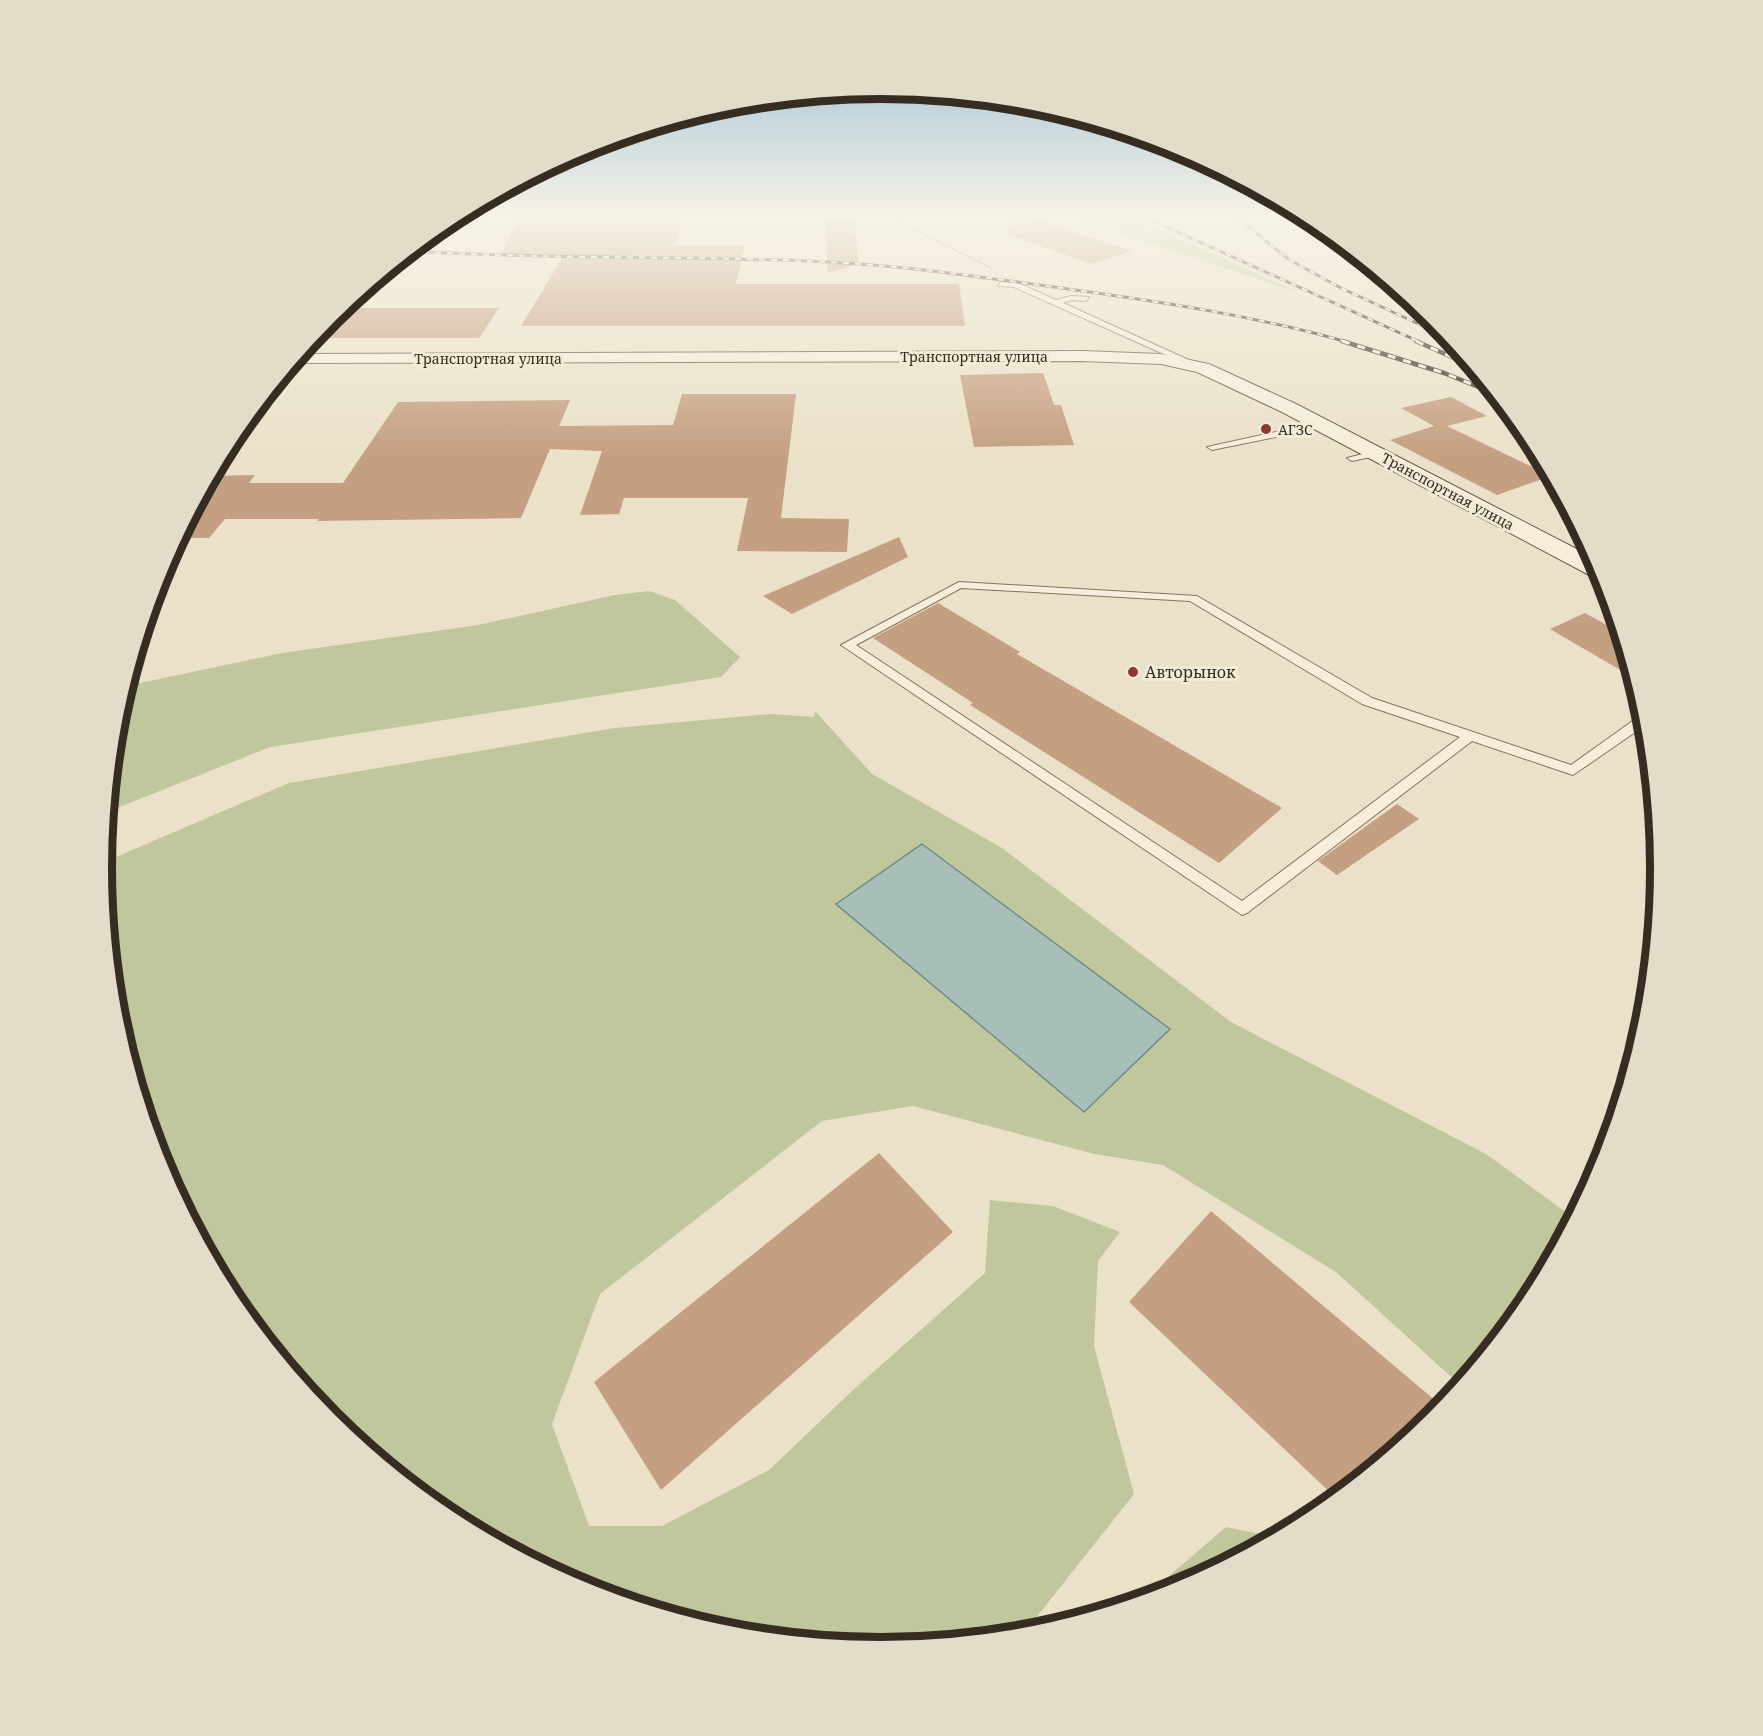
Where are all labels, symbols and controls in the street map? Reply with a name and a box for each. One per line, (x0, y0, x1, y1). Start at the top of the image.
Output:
street label: Транспортная улица (900, 347, 1048, 366)
street label: Транспортная улица (414, 349, 562, 368)
place label: АГЗС (1278, 420, 1313, 439)
marker: АГЗС (1259, 422, 1273, 436)
street label: Транспортная улица (1378, 448, 1518, 534)
place label: Авторынок (1145, 661, 1236, 683)
marker: Авторынок (1126, 665, 1140, 679)

